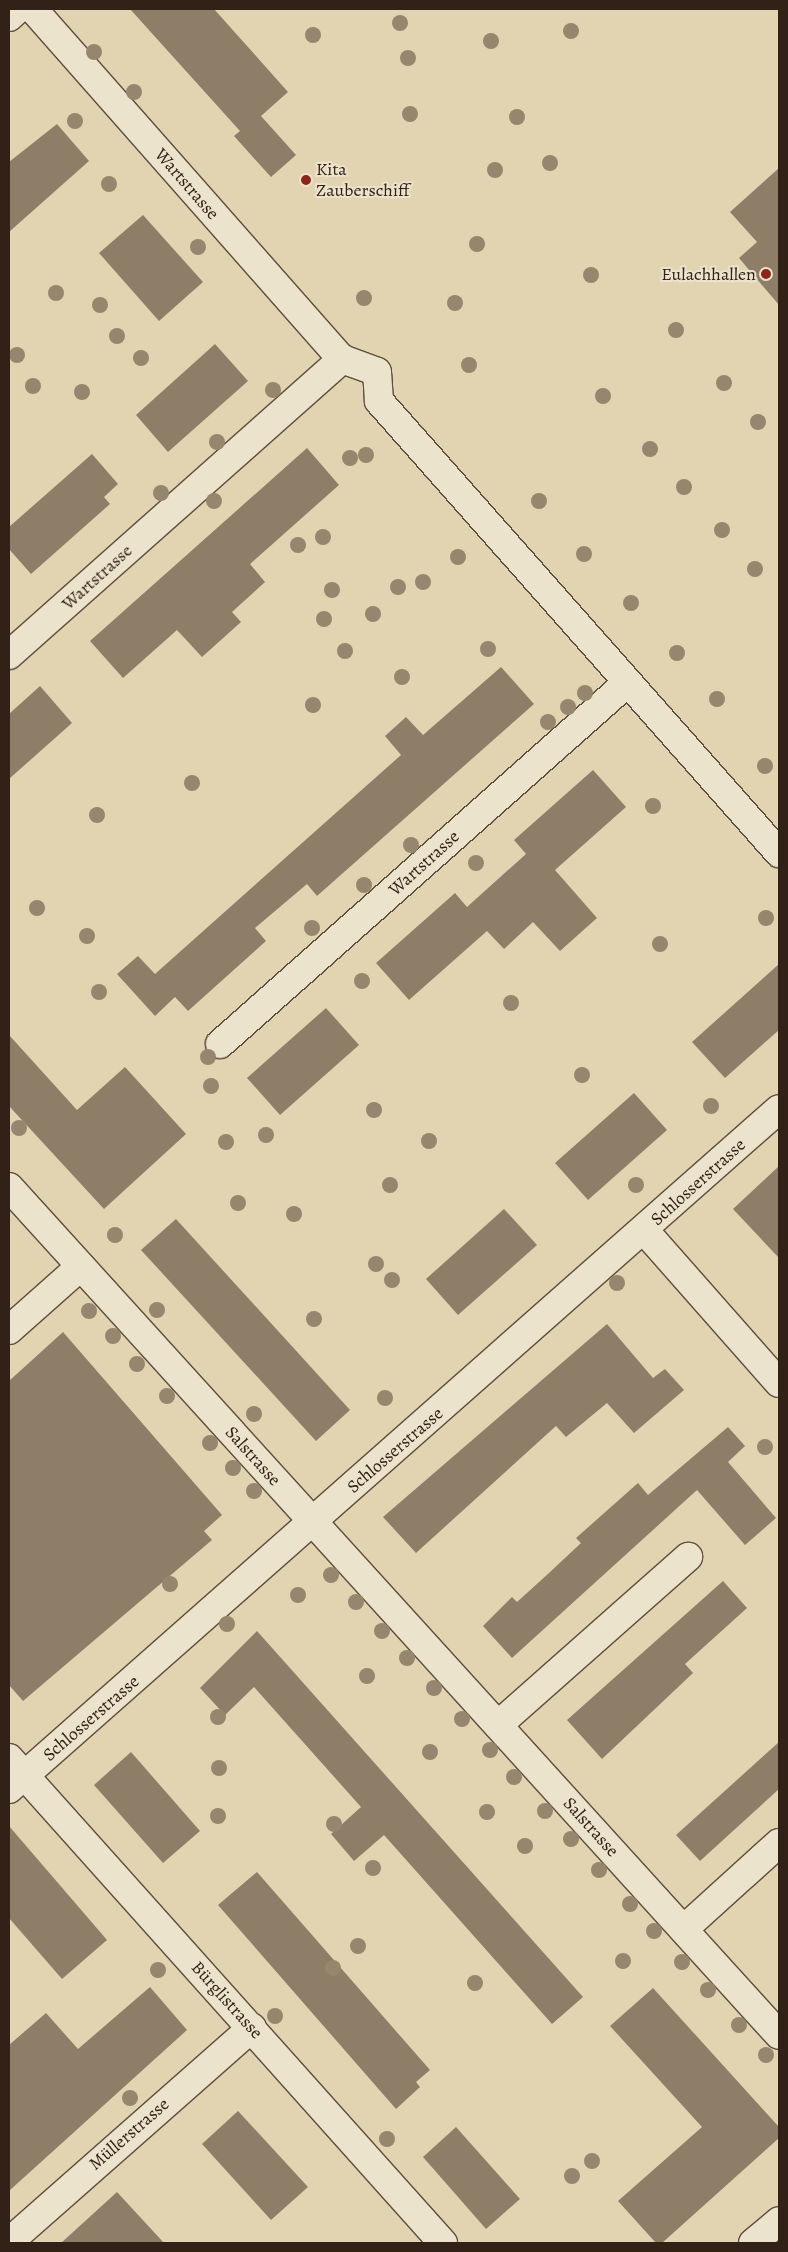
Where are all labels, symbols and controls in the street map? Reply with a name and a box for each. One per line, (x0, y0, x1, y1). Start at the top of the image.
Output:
street label: Wartstrasse (150, 144, 224, 224)
place label: Kita Zauberschiff (316, 159, 409, 202)
marker: Kita Zauberschiff (300, 174, 312, 186)
place label: Eulachhallen (661, 263, 756, 285)
marker: Eulachhallen (760, 268, 772, 280)
street label: Wartstrasse (57, 540, 137, 614)
street label: Wartstrasse (384, 826, 464, 900)
street label: Schlosserstrasse (646, 1134, 750, 1230)
street label: Schlosserstrasse (343, 1402, 447, 1498)
street label: Salstrasse (221, 1422, 285, 1490)
street label: Schlosserstrasse (39, 1670, 143, 1766)
street label: Salstrasse (559, 1793, 623, 1861)
street label: Bürglistrasse (187, 1957, 267, 2043)
street label: Müllerstrasse (84, 2093, 174, 2175)

